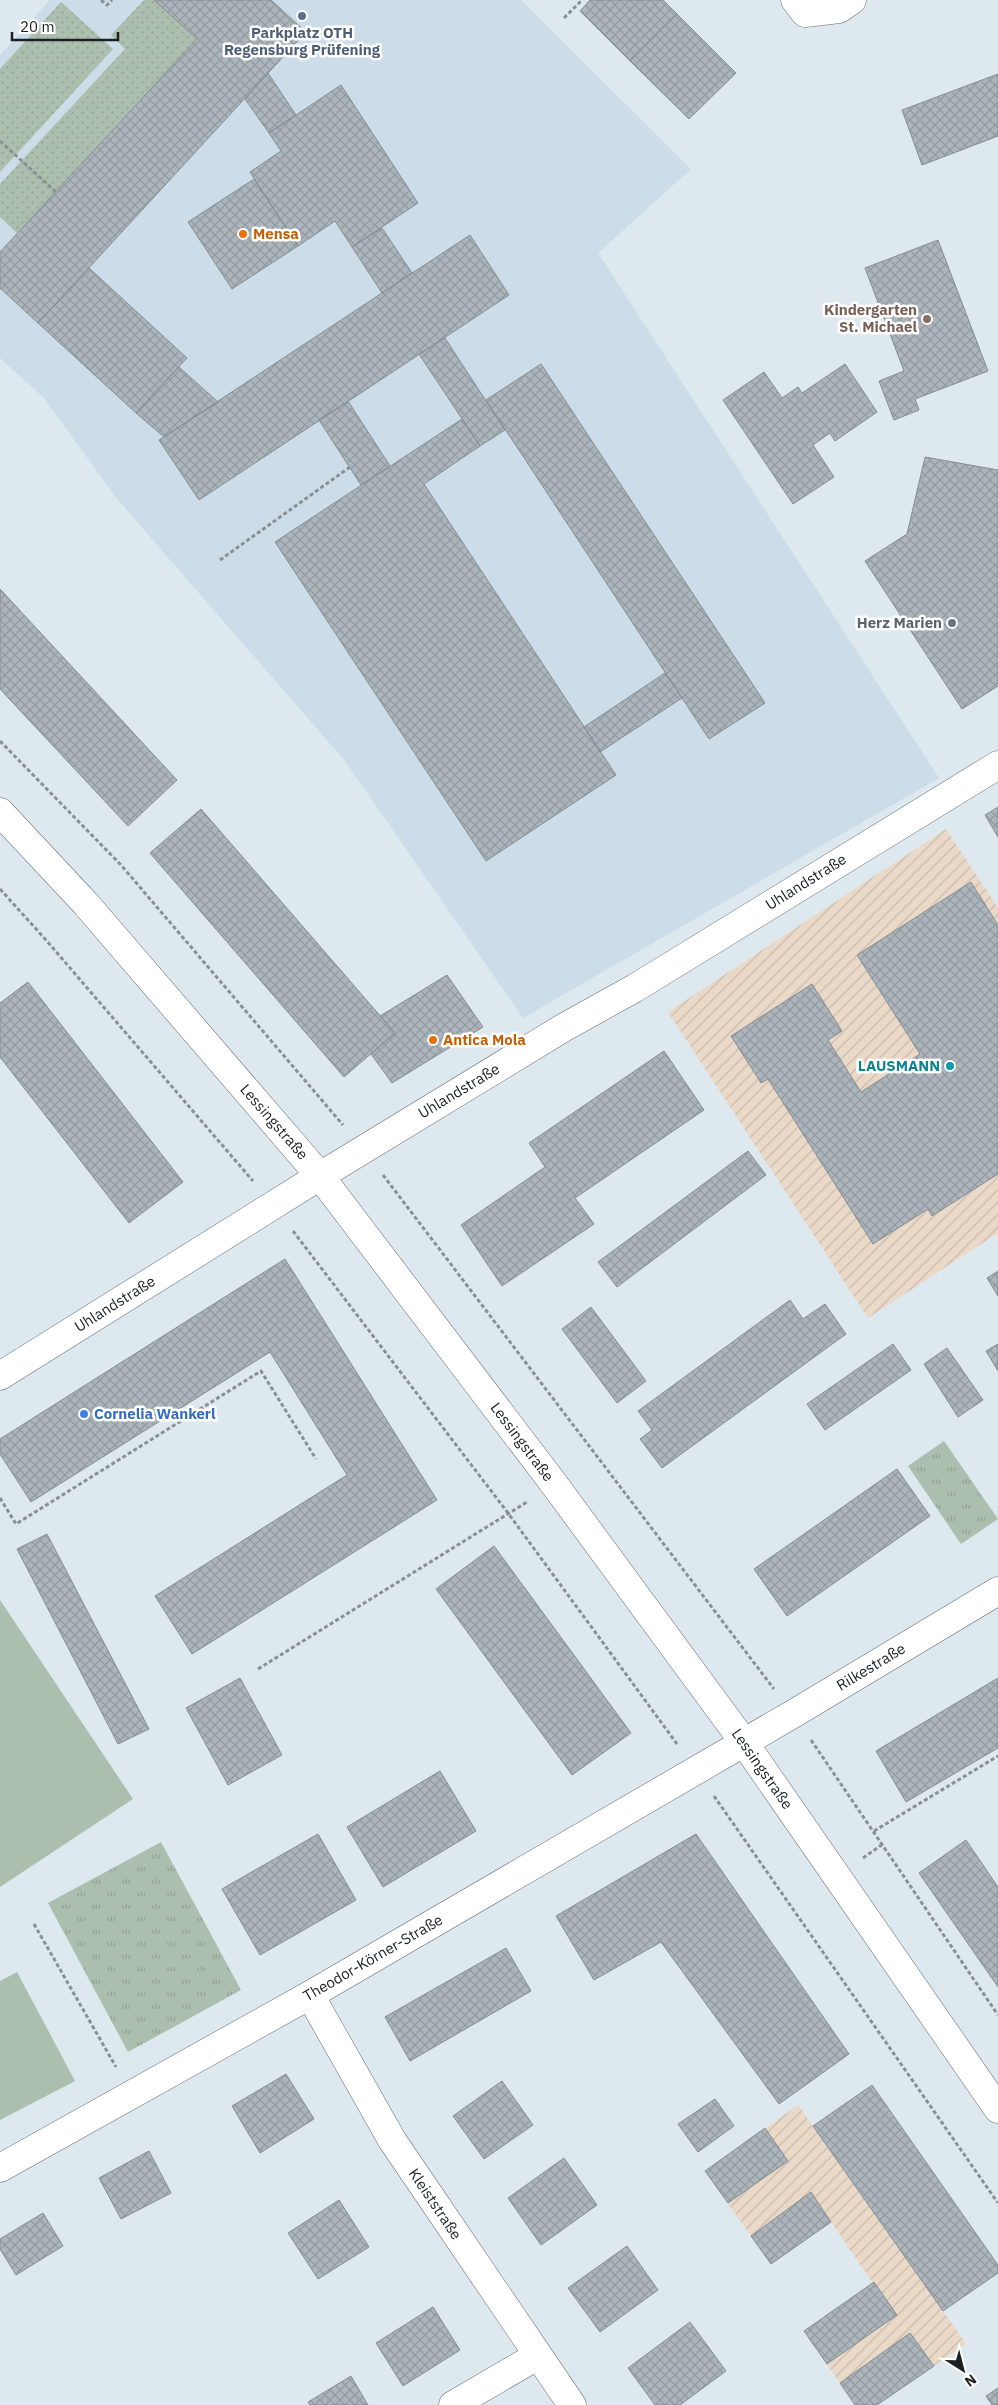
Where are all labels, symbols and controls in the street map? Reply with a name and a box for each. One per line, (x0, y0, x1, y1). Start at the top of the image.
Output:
scale bar (12, 10, 119, 42)
marker: Parkplatz OTH Regensburg Prüfening (296, 10, 308, 22)
text: 20 m (20, 17, 55, 36)
place label: Parkplatz OTH Regensburg Prüfening (224, 23, 381, 59)
place label: Mensa (253, 224, 299, 243)
marker: Mensa (237, 228, 249, 240)
place label: Kindergarten St. Michael (824, 300, 917, 336)
marker: Kindergarten St. Michael (921, 313, 933, 325)
place label: Herz Marien (857, 613, 942, 632)
marker: Herz Marien (946, 617, 958, 629)
street label: Uhlandstraße (762, 849, 850, 914)
place label: Antica Mola (443, 1030, 526, 1049)
marker: Antica Mola (427, 1034, 439, 1046)
place label: LAUSMANN (858, 1056, 940, 1075)
street label: Uhlandstraße (415, 1059, 503, 1122)
marker: LAUSMANN (944, 1060, 956, 1072)
street label: Lessingstraße (236, 1080, 312, 1163)
street label: Uhlandstraße (71, 1271, 159, 1336)
street label: Lessingstraße (487, 1398, 558, 1485)
place label: Cornelia Wankerl (94, 1404, 216, 1423)
marker: Cornelia Wankerl (78, 1408, 90, 1420)
street label: Rilkestraße (833, 1639, 909, 1695)
street label: Lessingstraße (728, 1725, 797, 1813)
street label: Theodor-Körner-Straße (300, 1910, 446, 2005)
street label: Kleiststraße (405, 2165, 466, 2243)
north arrow (938, 2345, 988, 2395)
text: N (961, 2370, 980, 2391)

